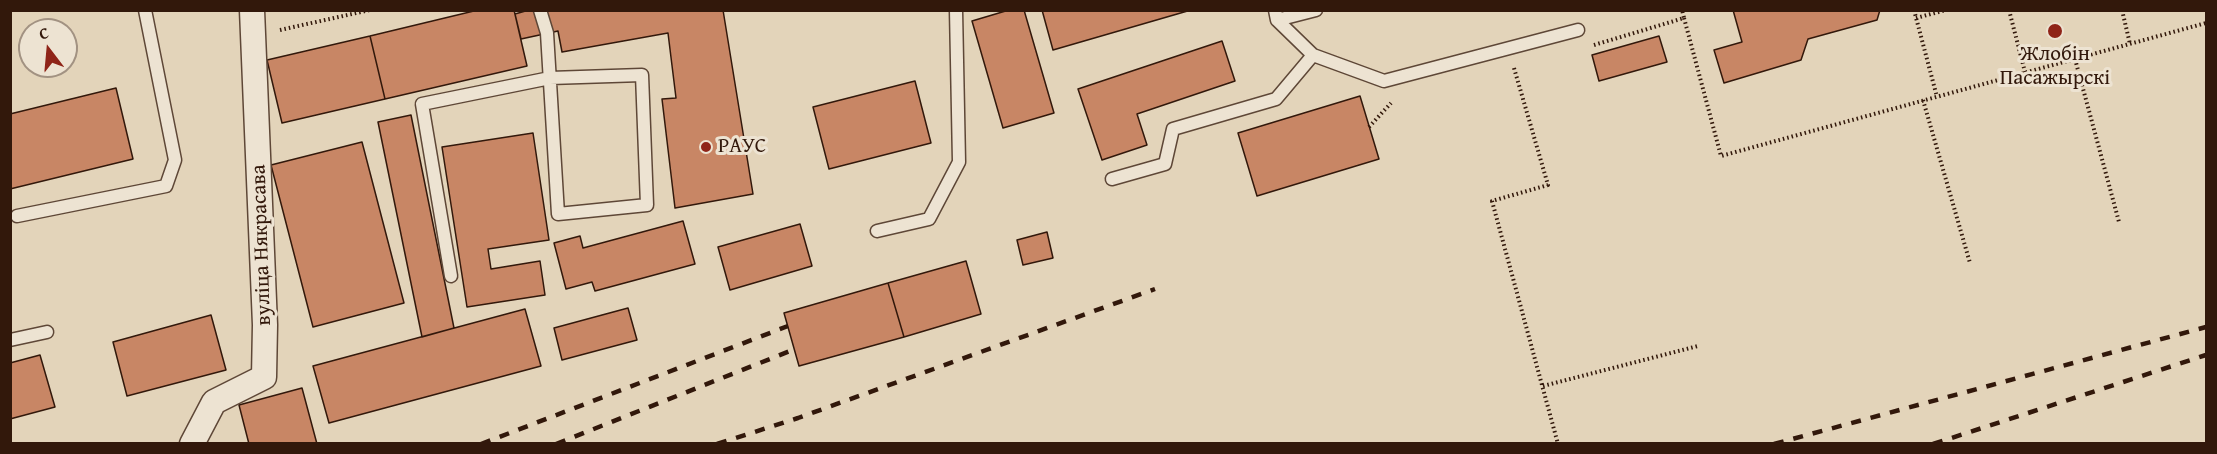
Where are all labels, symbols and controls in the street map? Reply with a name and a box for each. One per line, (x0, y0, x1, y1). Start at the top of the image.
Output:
north arrow (18, 18, 78, 78)
text: С (36, 20, 51, 45)
marker: Жлобін Пасажырскі (2046, 22, 2064, 40)
place label: Жлобін Пасажырскі (2000, 42, 2110, 92)
place label: РАУС (718, 134, 766, 160)
marker: РАУС (699, 140, 713, 154)
street label: вуліца Някрасава (247, 164, 277, 326)

